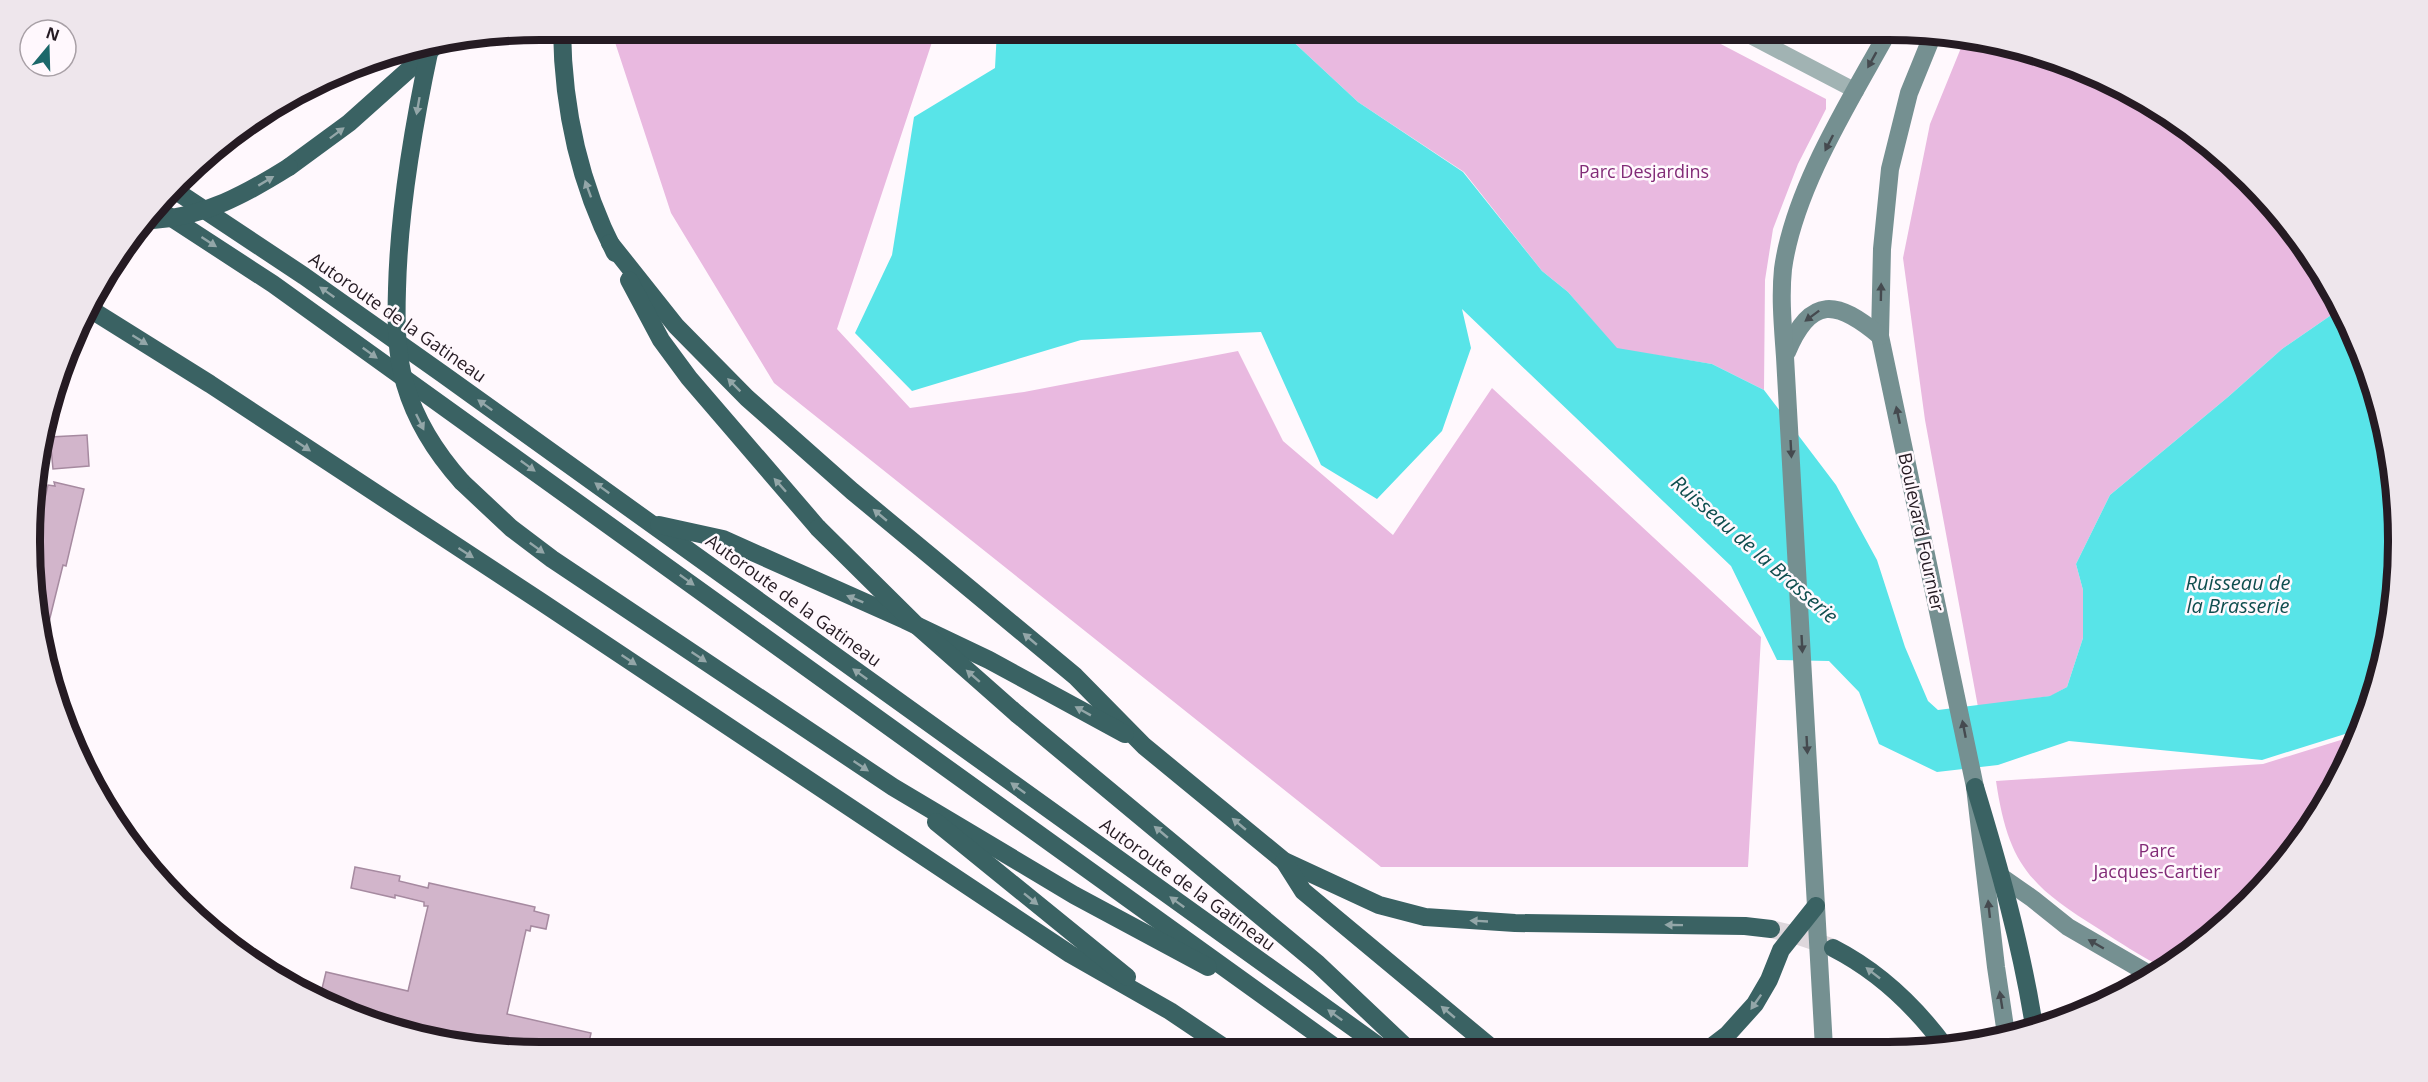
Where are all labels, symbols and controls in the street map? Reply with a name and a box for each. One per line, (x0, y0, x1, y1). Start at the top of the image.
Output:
north arrow (18, 18, 78, 78)
text: N (43, 21, 63, 46)
one-way arrow (1867, 52, 1877, 69)
one-way arrow (413, 96, 422, 115)
one-way arrow (328, 127, 344, 139)
one-way arrow (1824, 134, 1834, 151)
park label: Parc Desjardins (1579, 159, 1709, 183)
one-way arrow (258, 176, 274, 187)
one-way arrow (582, 180, 592, 198)
one-way arrow (201, 236, 218, 247)
street label: Autoroute de la Gatineau (305, 247, 491, 387)
one-way arrow (1877, 282, 1886, 301)
one-way arrow (320, 286, 336, 298)
one-way arrow (1804, 310, 1820, 323)
one-way arrow (132, 334, 148, 345)
one-way arrow (361, 347, 377, 359)
one-way arrow (727, 379, 741, 393)
one-way arrow (478, 399, 494, 411)
one-way arrow (1893, 405, 1902, 424)
one-way arrow (415, 413, 425, 430)
one-way arrow (1786, 439, 1795, 458)
one-way arrow (295, 440, 311, 451)
street label: Boulevard Fournier (1893, 450, 1951, 614)
one-way arrow (521, 460, 536, 472)
water label: Ruisseau de la Brasserie (1666, 469, 1844, 629)
one-way arrow (774, 478, 787, 493)
one-way arrow (594, 482, 610, 494)
one-way arrow (872, 508, 888, 521)
street label: Autoroute de la Gatineau (701, 528, 887, 672)
one-way arrow (529, 542, 545, 554)
one-way arrow (458, 547, 474, 558)
water label: Ruisseau de la Brasserie (2186, 569, 2290, 619)
one-way arrow (678, 574, 694, 586)
one-way arrow (845, 594, 863, 604)
one-way arrow (1022, 634, 1037, 646)
one-way arrow (1797, 634, 1806, 653)
one-way arrow (691, 651, 707, 662)
one-way arrow (621, 654, 637, 665)
one-way arrow (852, 668, 868, 680)
one-way arrow (966, 670, 981, 683)
one-way arrow (1074, 706, 1091, 716)
one-way arrow (1959, 719, 1968, 738)
one-way arrow (1802, 736, 1812, 755)
one-way arrow (853, 760, 869, 771)
one-way arrow (1011, 782, 1027, 794)
street label: Autoroute de la Gatineau (1095, 812, 1281, 956)
one-way arrow (1232, 818, 1247, 831)
one-way arrow (1153, 826, 1169, 839)
park label: Parc Jacques-Cartier (2091, 838, 2221, 883)
one-way arrow (1023, 892, 1039, 905)
one-way arrow (1169, 896, 1185, 908)
one-way arrow (1984, 899, 1994, 918)
one-way arrow (1469, 916, 1488, 926)
one-way arrow (1664, 920, 1683, 930)
one-way arrow (2087, 939, 2104, 949)
one-way arrow (1866, 967, 1881, 979)
one-way arrow (1996, 991, 2005, 1010)
one-way arrow (1750, 994, 1761, 1010)
one-way arrow (1441, 1006, 1456, 1019)
one-way arrow (1328, 1009, 1344, 1021)

